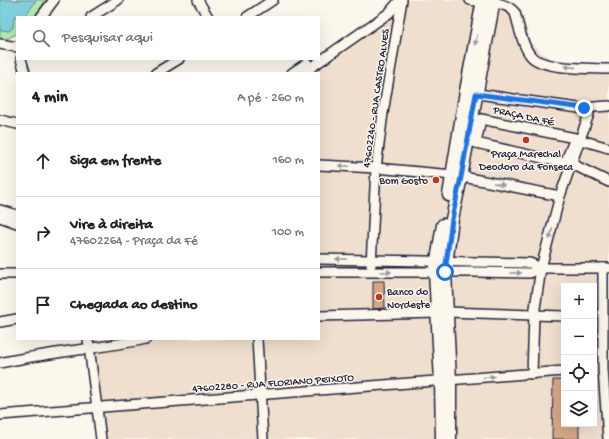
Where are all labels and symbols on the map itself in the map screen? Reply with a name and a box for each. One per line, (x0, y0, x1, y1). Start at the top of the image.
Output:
street label: 47602240 - RUA CASTRO ALVES (361, 27, 393, 169)
one-way arrow (472, 34, 478, 46)
one-way arrow (564, 63, 576, 70)
route end (575, 99, 593, 117)
street label: PRAÇA DA FÉ (491, 103, 557, 130)
marker: Praça Marechal Deodoro da Fonseca (521, 135, 531, 145)
place label: Praça Marechal Deodoro da Fonseca (478, 149, 574, 174)
one-way arrow (337, 163, 350, 169)
marker: Bom Gosto (431, 175, 441, 185)
place label: Bom Gosto (378, 176, 428, 188)
one-way arrow (493, 182, 506, 188)
one-way arrow (547, 227, 553, 240)
one-way arrow (334, 256, 347, 262)
route start (436, 263, 454, 281)
one-way arrow (380, 269, 393, 275)
one-way arrow (510, 270, 523, 276)
place label: Banco do Nordeste (386, 287, 430, 312)
marker: Banco do Nordeste (374, 292, 384, 302)
street label: 47602280 - RUA FLORIANO PEIXOTO (192, 372, 355, 396)
one-way arrow (483, 374, 495, 381)

